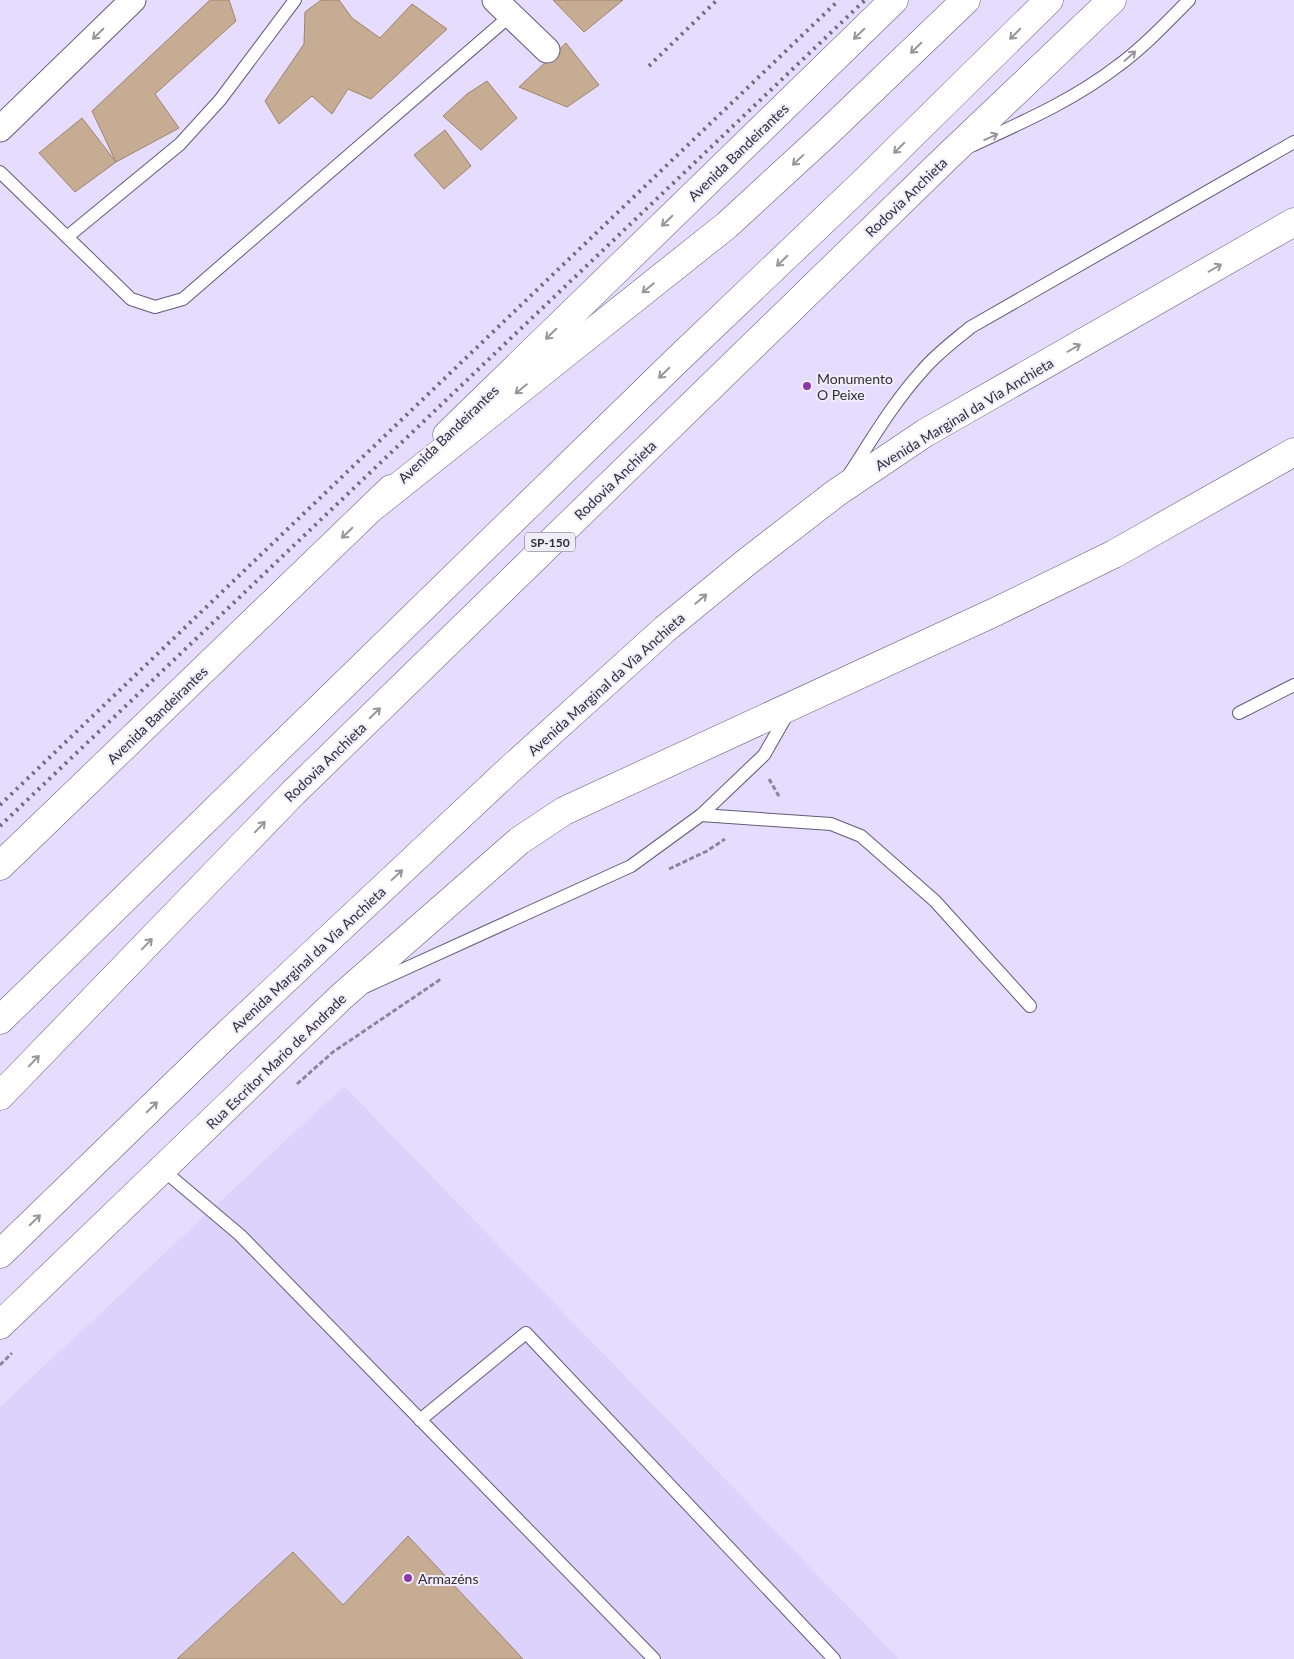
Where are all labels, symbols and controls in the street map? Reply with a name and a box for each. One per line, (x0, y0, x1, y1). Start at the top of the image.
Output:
one-way arrow (92, 28, 104, 40)
one-way arrow (853, 28, 865, 40)
one-way arrow (1008, 28, 1021, 40)
one-way arrow (910, 42, 922, 54)
one-way arrow (1124, 50, 1137, 62)
street label: Avenida Bandeirantes (684, 100, 792, 204)
one-way arrow (983, 132, 998, 142)
one-way arrow (893, 142, 905, 154)
one-way arrow (792, 154, 805, 166)
street label: Rodovia Anchieta (862, 154, 950, 240)
one-way arrow (662, 214, 674, 226)
one-way arrow (775, 255, 788, 267)
one-way arrow (1207, 262, 1222, 272)
one-way arrow (642, 282, 655, 293)
one-way arrow (545, 328, 557, 340)
one-way arrow (1066, 343, 1081, 353)
street label: Avenida Marginal da Via Anchieta (872, 354, 1056, 474)
one-way arrow (658, 367, 671, 379)
place label: Monumento O Peixe (817, 370, 893, 403)
marker: Monumento O Peixe (801, 380, 813, 392)
street label: Avenida Bandeirantes (394, 382, 502, 486)
one-way arrow (515, 384, 528, 395)
street label: Rodovia Anchieta (571, 437, 659, 523)
one-way arrow (341, 526, 353, 538)
road number: SP-150 (525, 532, 575, 552)
one-way arrow (694, 594, 707, 605)
street label: Avenida Marginal da Via Anchieta (524, 609, 688, 759)
street label: Avenida Bandeirantes (103, 663, 211, 767)
one-way arrow (369, 706, 381, 719)
street label: Rodovia Anchieta (281, 719, 369, 805)
one-way arrow (254, 821, 266, 833)
one-way arrow (391, 869, 404, 881)
street label: Avenida Marginal da Via Anchieta (227, 883, 389, 1035)
one-way arrow (141, 938, 153, 950)
street label: Rua Escritor Mario de Andrade (203, 990, 349, 1132)
one-way arrow (28, 1055, 40, 1067)
one-way arrow (146, 1101, 159, 1113)
one-way arrow (29, 1214, 42, 1226)
place label: Armazéns (418, 1570, 478, 1587)
marker: Armazéns (402, 1572, 414, 1584)

